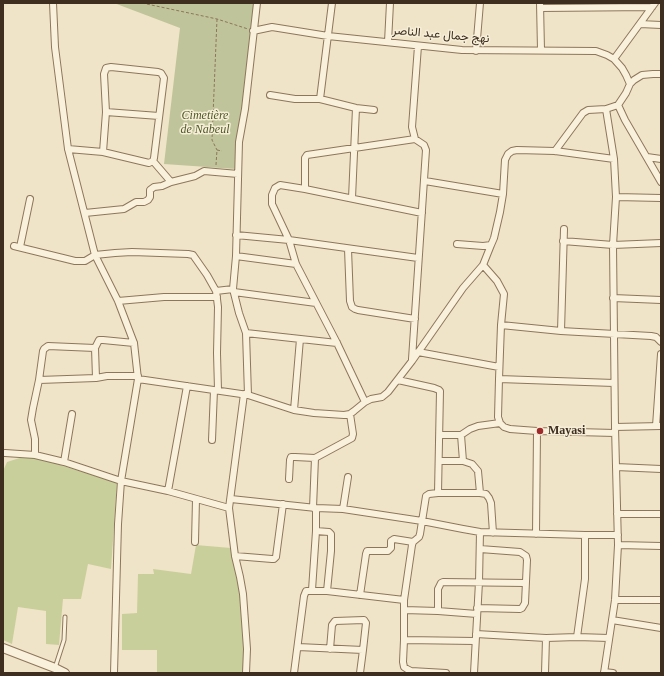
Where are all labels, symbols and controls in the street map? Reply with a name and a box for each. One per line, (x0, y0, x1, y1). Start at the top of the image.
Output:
street label: نهج جمال عبد الناصر (392, 24, 490, 46)
park label: Cimetière de Nabeul (181, 109, 229, 137)
place label: Mayasi (548, 424, 585, 438)
marker: Mayasi (535, 426, 545, 436)

